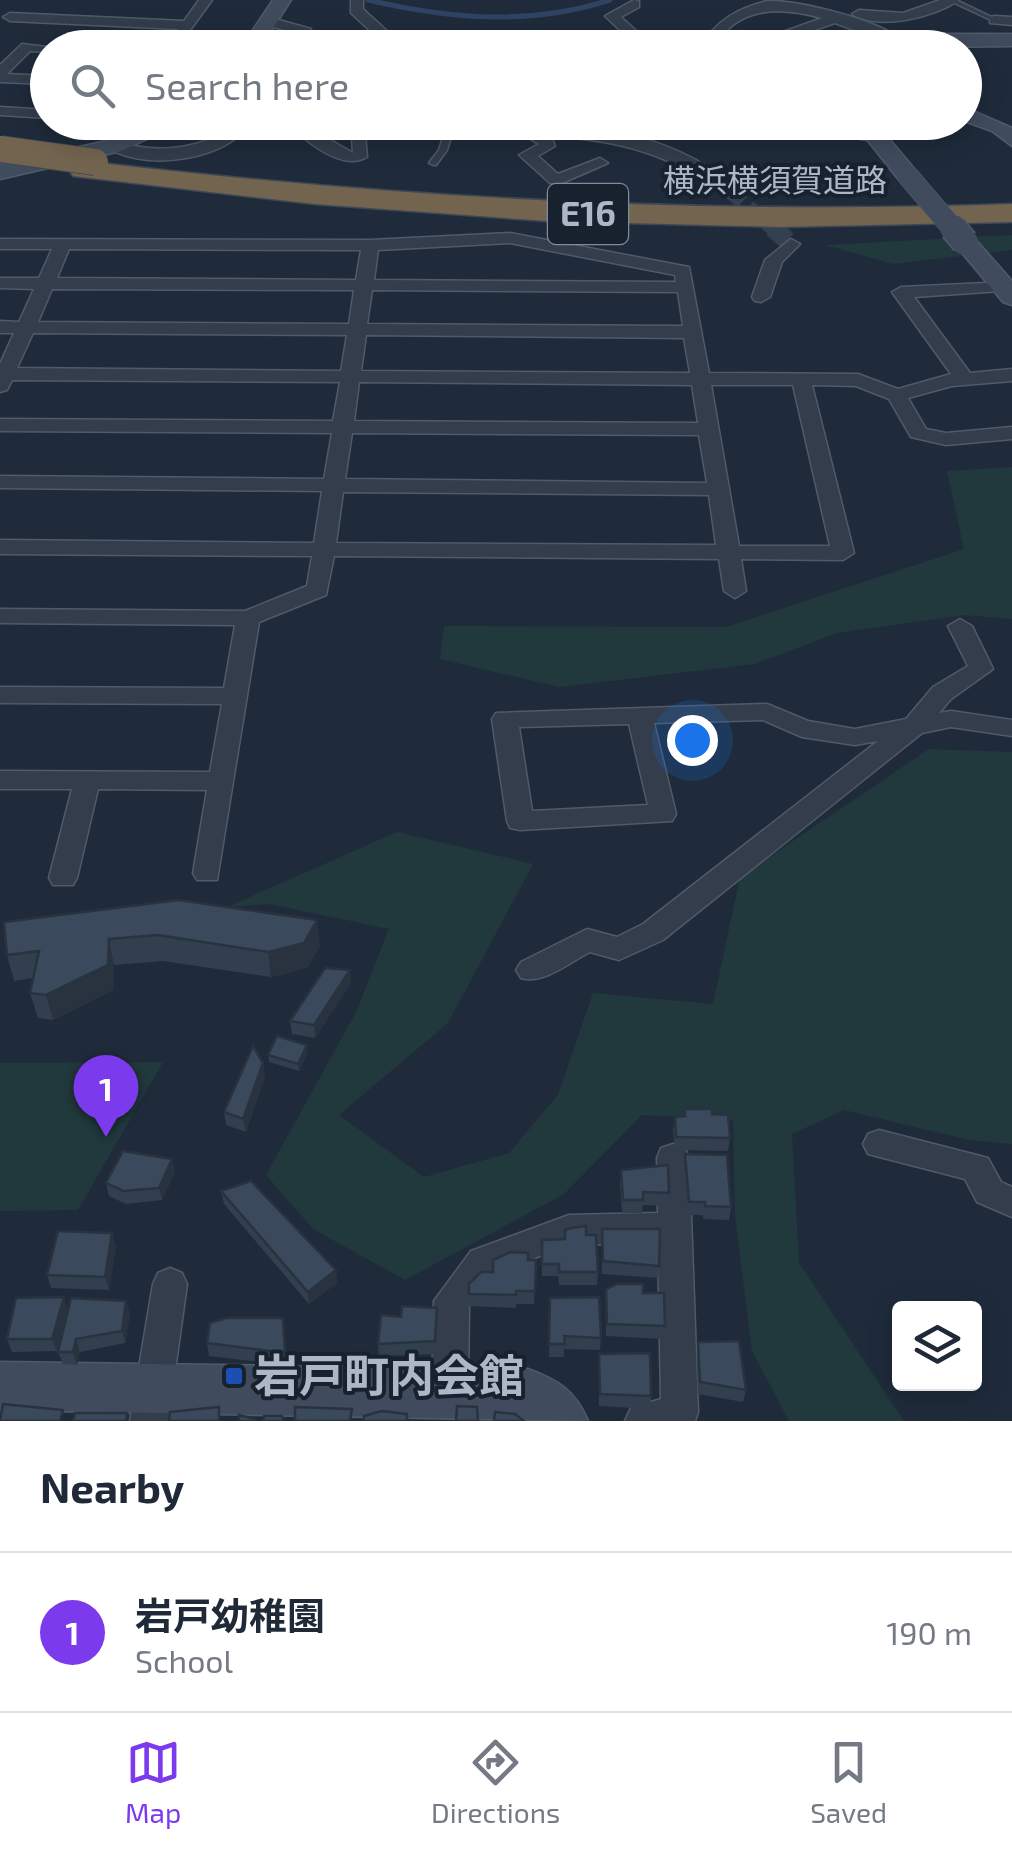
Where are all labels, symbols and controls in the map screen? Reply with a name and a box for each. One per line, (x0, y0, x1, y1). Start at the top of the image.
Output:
search box (30, 30, 982, 140)
icon: search (65, 58, 120, 113)
text: Search here (145, 62, 349, 108)
street label: 横浜横須賀道路 (663, 160, 887, 198)
road number: E16 (548, 184, 628, 244)
your location (667, 715, 718, 766)
pin: 1 (74, 1054, 138, 1137)
map controls (892, 1301, 982, 1391)
button: layers (892, 1301, 982, 1391)
place label: 岩戸町内会館 (254, 1347, 524, 1401)
marker: 岩戸町内会館 (223, 1365, 245, 1387)
text: Nearby (40, 1461, 184, 1511)
text: 岩戸幼稚園 (135, 1592, 325, 1638)
text: 1 (66, 1613, 79, 1651)
text: 190 m (886, 1613, 972, 1651)
text: School (135, 1641, 233, 1679)
tab: Map (125, 1735, 181, 1829)
tab: Directions (431, 1735, 560, 1829)
tab: Saved (810, 1735, 887, 1829)

